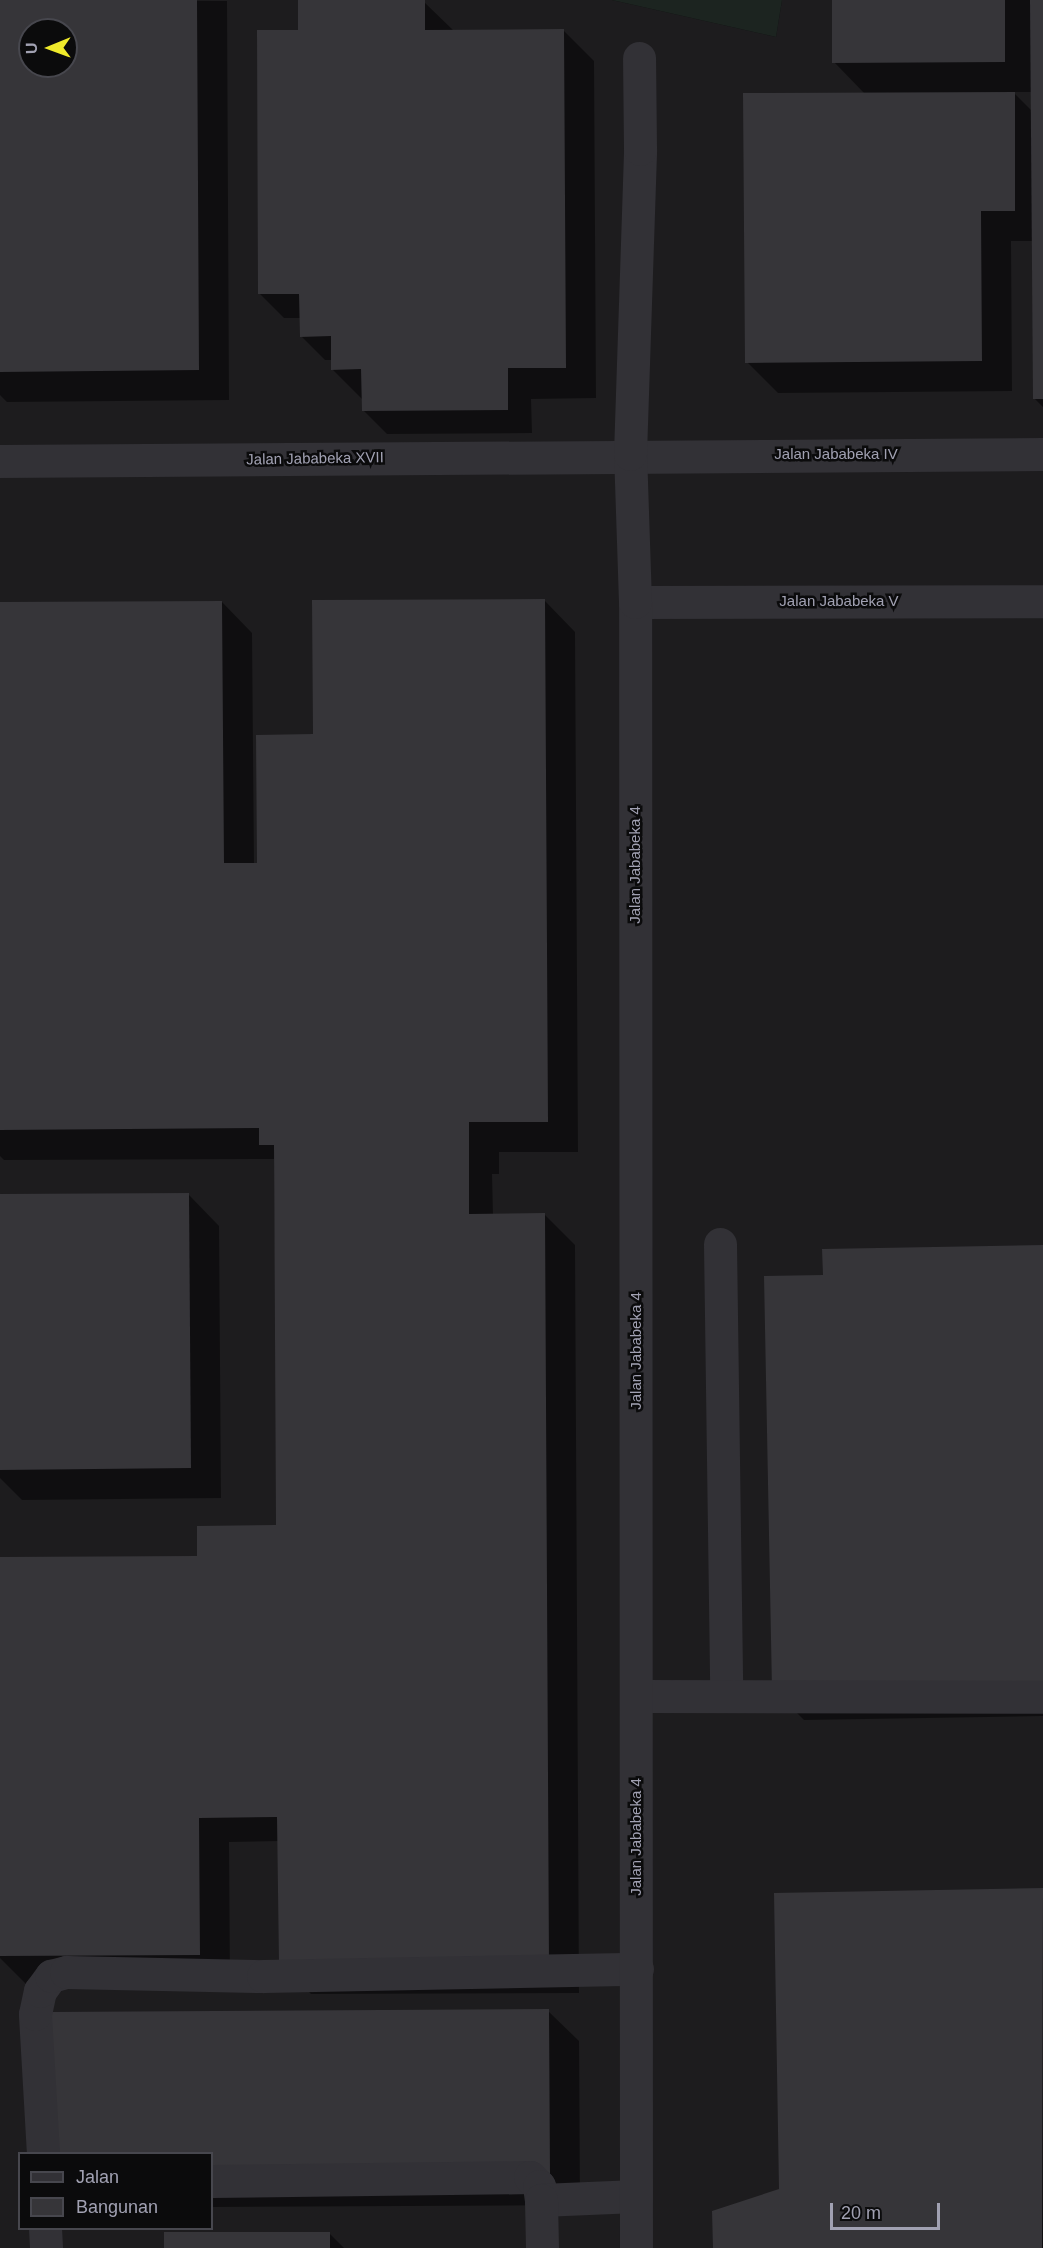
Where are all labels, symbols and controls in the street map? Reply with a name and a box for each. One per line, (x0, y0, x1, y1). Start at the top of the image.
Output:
north arrow (18, 18, 78, 78)
text: U (23, 42, 40, 54)
street label: Jalan Jababeka IV (774, 445, 898, 463)
street label: Jalan Jababeka XVII (246, 448, 384, 468)
street label: Jalan Jababeka V (779, 592, 899, 610)
street label: Jalan Jababeka 4 (626, 806, 644, 924)
street label: Jalan Jababeka 4 (627, 1292, 645, 1410)
street label: Jalan Jababeka 4 (627, 1778, 645, 1896)
legend (18, 2152, 213, 2230)
text: Jalan (76, 2167, 119, 2187)
scale bar (833, 2191, 942, 2229)
text: Bangunan (76, 2197, 158, 2217)
text: 20 m (841, 2203, 881, 2223)

